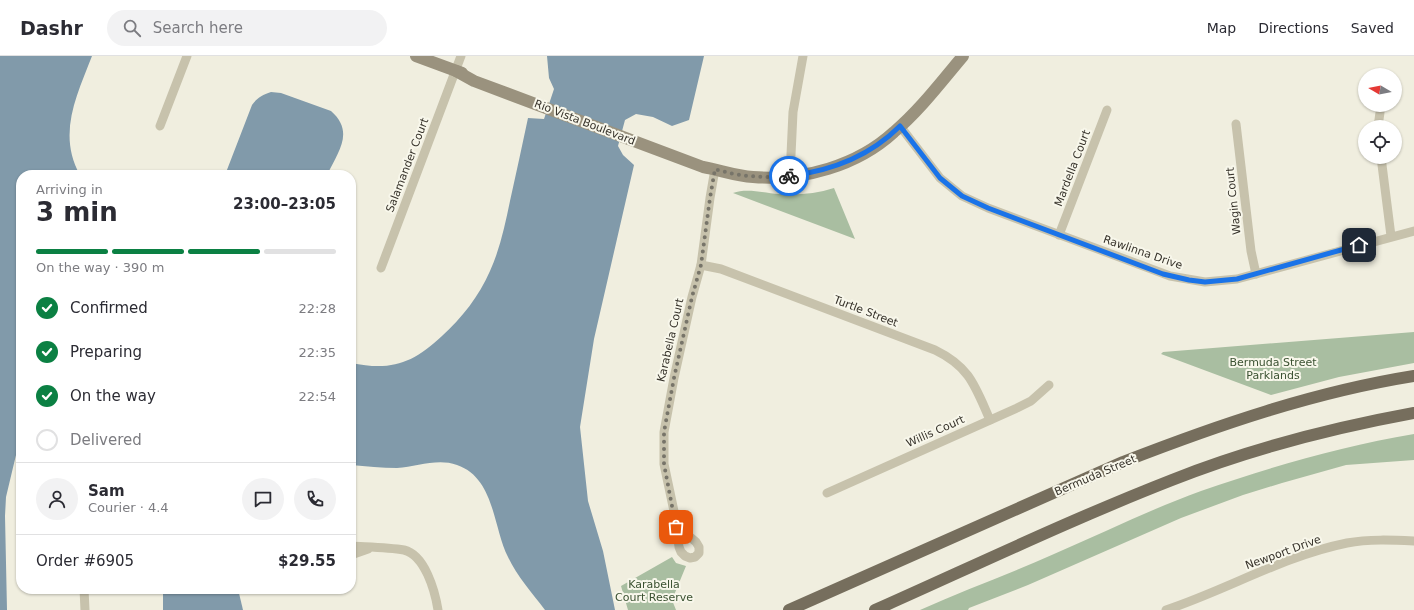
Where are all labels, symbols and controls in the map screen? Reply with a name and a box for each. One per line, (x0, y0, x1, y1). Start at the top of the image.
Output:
search box (107, 10, 387, 46)
text: Dashr (20, 17, 83, 39)
icon: search (121, 17, 143, 39)
text: Search here (153, 19, 243, 37)
text: Map (1207, 20, 1236, 36)
text: Directions (1258, 20, 1329, 36)
text: Saved (1351, 20, 1394, 36)
north arrow (1358, 68, 1402, 112)
map controls (1358, 68, 1402, 164)
street label: Rio Vista Boulevard (532, 97, 637, 148)
street label: Salamander Court (383, 116, 432, 214)
button: locate (1358, 120, 1402, 164)
street label: Mardella Court (1052, 127, 1093, 208)
courier (769, 156, 809, 196)
icon: bike (778, 165, 800, 187)
street label: Wagin Court (1223, 166, 1243, 235)
text: Arriving in (36, 182, 103, 197)
text: 23:00–23:05 (233, 195, 336, 213)
text: 3 min (36, 197, 118, 227)
pin (1342, 228, 1376, 262)
street label: Rawlinna Drive (1102, 233, 1184, 272)
icon: home (1348, 234, 1370, 256)
text: On the way · 390 m (36, 260, 164, 275)
street label: Turtle Street (831, 293, 900, 330)
street label: Karabella Court (655, 296, 687, 383)
icon: check (36, 297, 58, 319)
text: Confirmed (70, 299, 148, 317)
text: 22:28 (299, 301, 336, 316)
icon: check (36, 341, 58, 363)
text: Preparing (70, 343, 142, 361)
text: 22:35 (299, 345, 336, 360)
park label: Bermuda Street Parklands (1230, 356, 1317, 382)
icon: check (36, 385, 58, 407)
text: On the way (70, 387, 156, 405)
text: 22:54 (299, 389, 336, 404)
street label: Willis Court (904, 413, 967, 450)
text: Delivered (70, 431, 142, 449)
street label: Bermuda Street (1053, 452, 1138, 498)
button: person (36, 478, 78, 520)
button: chat (242, 478, 284, 520)
button: phone (294, 478, 336, 520)
text: Sam (88, 482, 125, 500)
text: Courier · 4.4 (88, 500, 169, 515)
pin (659, 510, 693, 544)
icon: bag (665, 516, 687, 538)
street label: Newport Drive (1244, 533, 1323, 572)
text: Order #6905 (36, 552, 134, 570)
text: $29.55 (278, 552, 336, 570)
park label: Karabella Court Reserve (615, 578, 693, 604)

